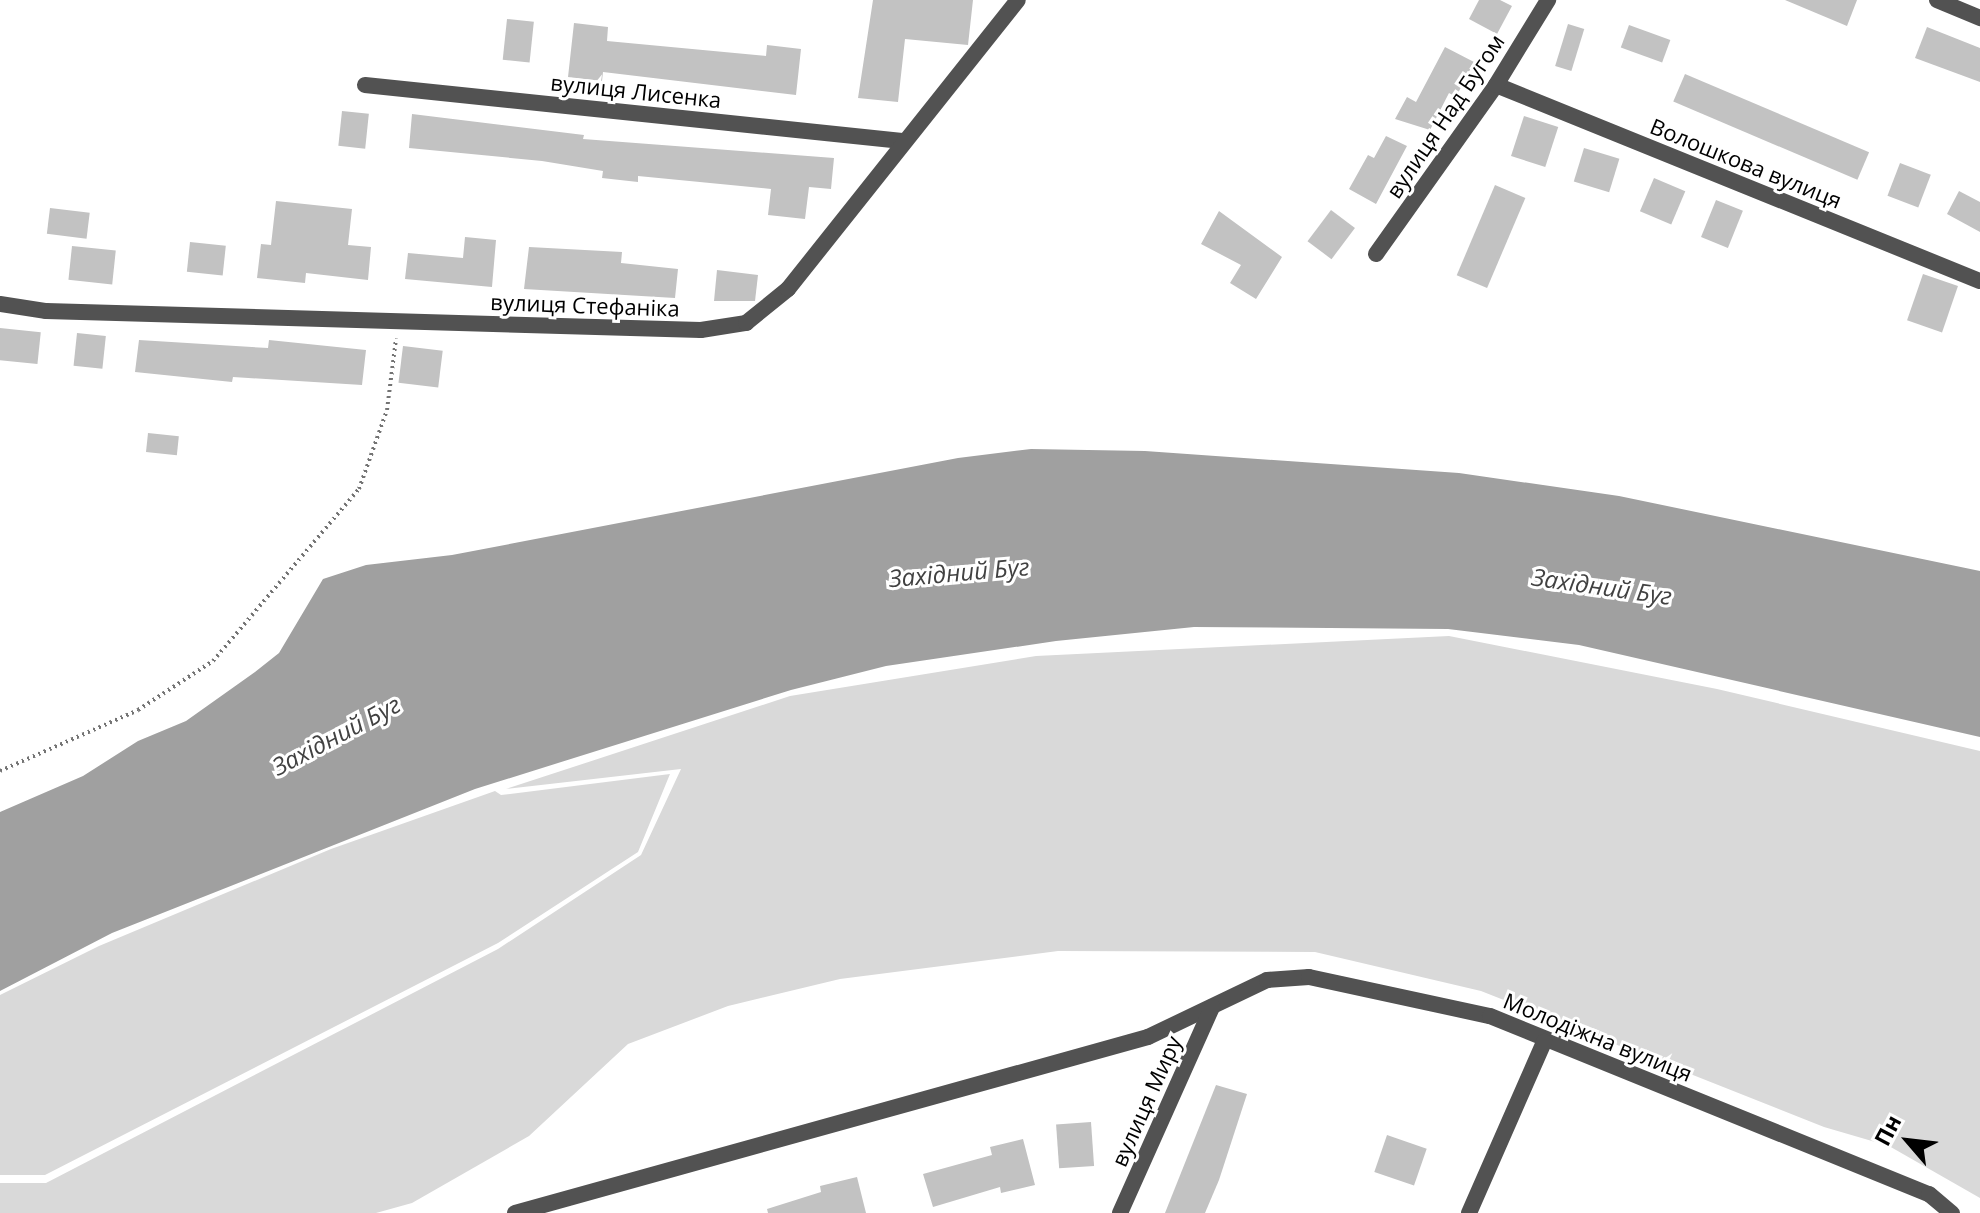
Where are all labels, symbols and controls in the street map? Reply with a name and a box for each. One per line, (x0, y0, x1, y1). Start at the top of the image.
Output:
street label: вулиця Над Бугом (1380, 29, 1510, 203)
street label: вулиця Лисенка (549, 69, 723, 113)
street label: Волошкова вулиця (1646, 113, 1846, 213)
street label: вулиця Стефаніка (490, 289, 680, 321)
water label: Західний Буг (887, 551, 1031, 593)
water label: Західний Буг (1530, 562, 1674, 610)
water label: Західний Буг (267, 689, 405, 781)
street label: Молодіжна вулиця (1500, 987, 1696, 1087)
street label: вулиця Миру (1105, 1032, 1187, 1170)
north arrow (1868, 1101, 1948, 1181)
text: Пн (1866, 1109, 1907, 1150)

